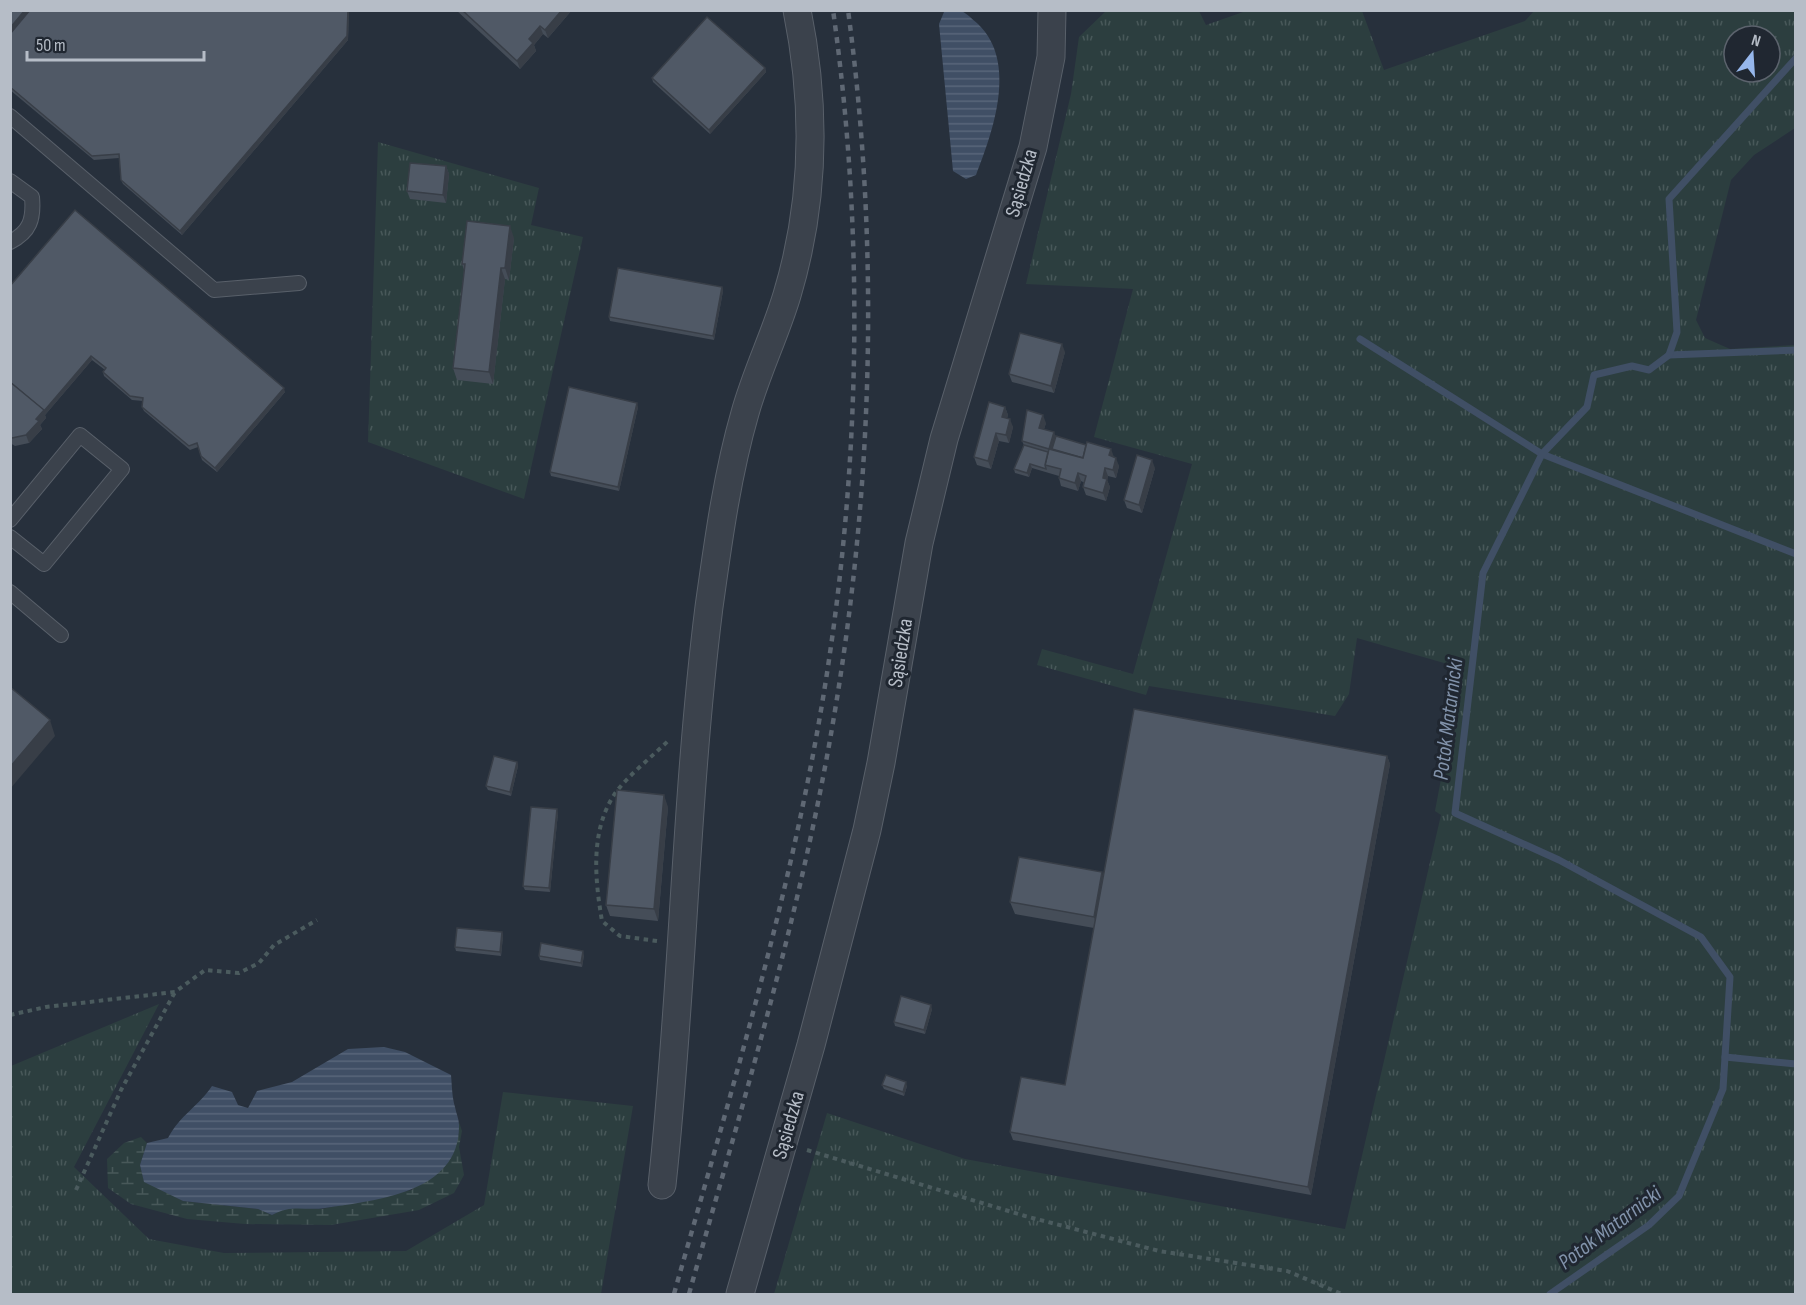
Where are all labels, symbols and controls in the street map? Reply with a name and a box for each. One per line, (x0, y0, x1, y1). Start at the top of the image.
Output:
scale bar (27, 24, 204, 62)
north arrow (1722, 24, 1782, 84)
text: N (1749, 31, 1763, 51)
text: 50 m (36, 35, 66, 56)
street label: Sąsiedzka (1000, 146, 1043, 220)
street label: Sąsiedzka (883, 617, 918, 689)
water label: Potok Matarnicki (1428, 656, 1469, 782)
street label: Sąsiedzka (767, 1088, 810, 1162)
water label: Potok Matarnicki (1553, 1180, 1668, 1276)

